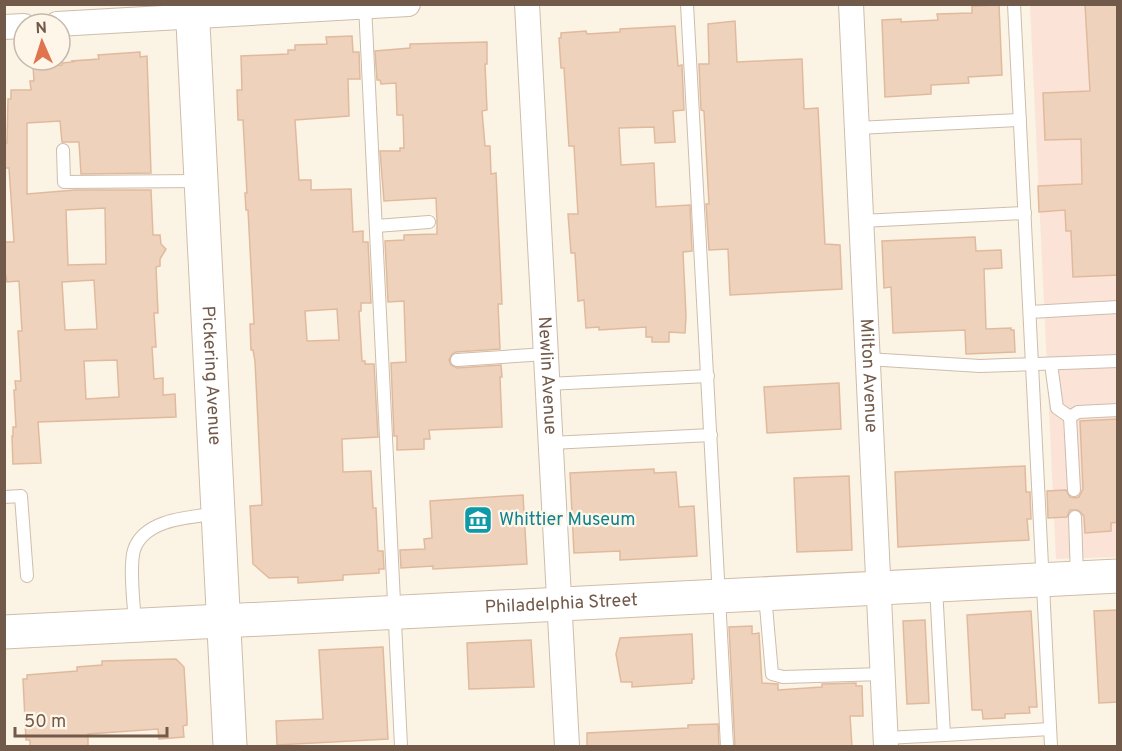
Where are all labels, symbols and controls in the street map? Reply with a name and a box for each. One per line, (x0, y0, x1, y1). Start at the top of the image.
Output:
north arrow (12, 12, 72, 72)
text: N (35, 19, 48, 39)
street label: Pickering Avenue (196, 305, 226, 446)
street label: Newlin Avenue (532, 316, 562, 435)
street label: Milton Avenue (854, 318, 883, 433)
museum icon: Whittier Museum (462, 504, 494, 536)
place label: Whittier Museum (499, 509, 636, 532)
street label: Philadelphia Street (484, 589, 638, 619)
scale bar (15, 700, 166, 738)
text: 50 m (24, 711, 66, 734)

